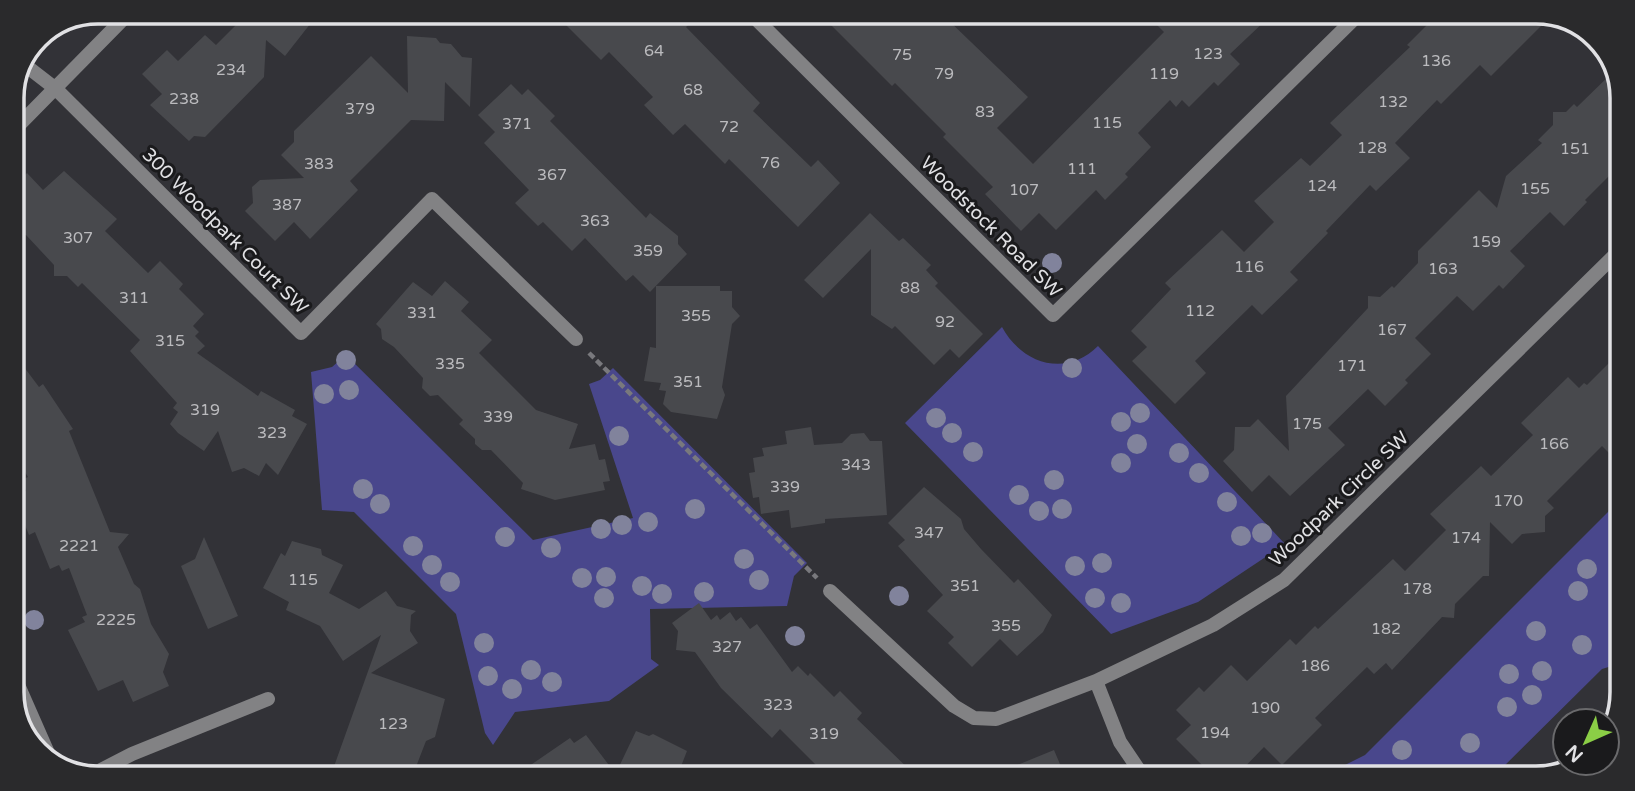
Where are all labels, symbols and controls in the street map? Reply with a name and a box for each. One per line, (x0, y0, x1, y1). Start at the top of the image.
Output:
house number: 64 (644, 41, 664, 61)
house number: 123 (1193, 44, 1223, 64)
house number: 75 (892, 45, 912, 65)
house number: 136 (1421, 51, 1451, 71)
house number: 234 (216, 60, 246, 80)
house number: 79 (934, 64, 954, 84)
house number: 119 (1149, 64, 1179, 84)
house number: 68 (683, 80, 703, 100)
house number: 238 (169, 89, 199, 109)
house number: 132 (1378, 92, 1408, 112)
house number: 379 (345, 99, 375, 119)
house number: 83 (975, 102, 995, 122)
house number: 115 (1092, 113, 1122, 133)
house number: 371 (502, 114, 532, 134)
house number: 72 (719, 117, 739, 137)
house number: 128 (1357, 138, 1387, 158)
house number: 151 (1560, 139, 1590, 159)
street label: 300 Woodpark Court SW (137, 143, 313, 319)
street label: Woodstock Road SW (916, 152, 1066, 302)
house number: 76 (760, 153, 780, 173)
house number: 383 (304, 154, 334, 174)
house number: 111 (1067, 159, 1097, 179)
house number: 367 (537, 165, 567, 185)
house number: 124 (1307, 176, 1337, 196)
house number: 155 (1520, 179, 1550, 199)
house number: 107 (1009, 180, 1039, 200)
house number: 387 (272, 195, 302, 215)
house number: 363 (580, 211, 610, 231)
house number: 307 (63, 228, 93, 248)
house number: 159 (1471, 232, 1501, 252)
house number: 359 (633, 241, 663, 261)
house number: 116 (1234, 257, 1264, 277)
house number: 163 (1428, 259, 1458, 279)
house number: 88 (900, 278, 920, 298)
house number: 311 (119, 288, 149, 308)
house number: 112 (1185, 301, 1215, 321)
house number: 331 (407, 303, 437, 323)
house number: 355 (681, 306, 711, 326)
house number: 92 (935, 312, 955, 332)
house number: 167 (1377, 320, 1407, 340)
house number: 315 (155, 331, 185, 351)
house number: 335 (435, 354, 465, 374)
house number: 171 (1337, 356, 1367, 376)
house number: 351 (673, 372, 703, 392)
house number: 319 (190, 400, 220, 420)
house number: 339 (483, 407, 513, 427)
house number: 175 (1292, 414, 1322, 434)
house number: 323 (257, 423, 287, 443)
street label: Woodpark Circle SW (1265, 427, 1413, 571)
house number: 166 (1539, 434, 1569, 454)
house number: 343 (841, 455, 871, 475)
house number: 339 (770, 477, 800, 497)
house number: 170 (1493, 491, 1523, 511)
house number: 347 (914, 523, 944, 543)
house number: 174 (1451, 528, 1481, 548)
house number: 2221 (59, 536, 99, 556)
house number: 115 (288, 570, 318, 590)
house number: 351 (950, 576, 980, 596)
house number: 178 (1402, 579, 1432, 599)
house number: 2225 (96, 610, 136, 630)
house number: 355 (991, 616, 1021, 636)
house number: 182 (1371, 619, 1401, 639)
house number: 327 (712, 637, 742, 657)
house number: 186 (1300, 656, 1330, 676)
house number: 323 (763, 695, 793, 715)
house number: 190 (1250, 698, 1280, 718)
north arrow (1551, 707, 1621, 777)
house number: 123 (378, 714, 408, 734)
house number: 194 (1200, 723, 1230, 743)
house number: 319 (809, 724, 839, 744)
text: N (1562, 740, 1588, 766)

